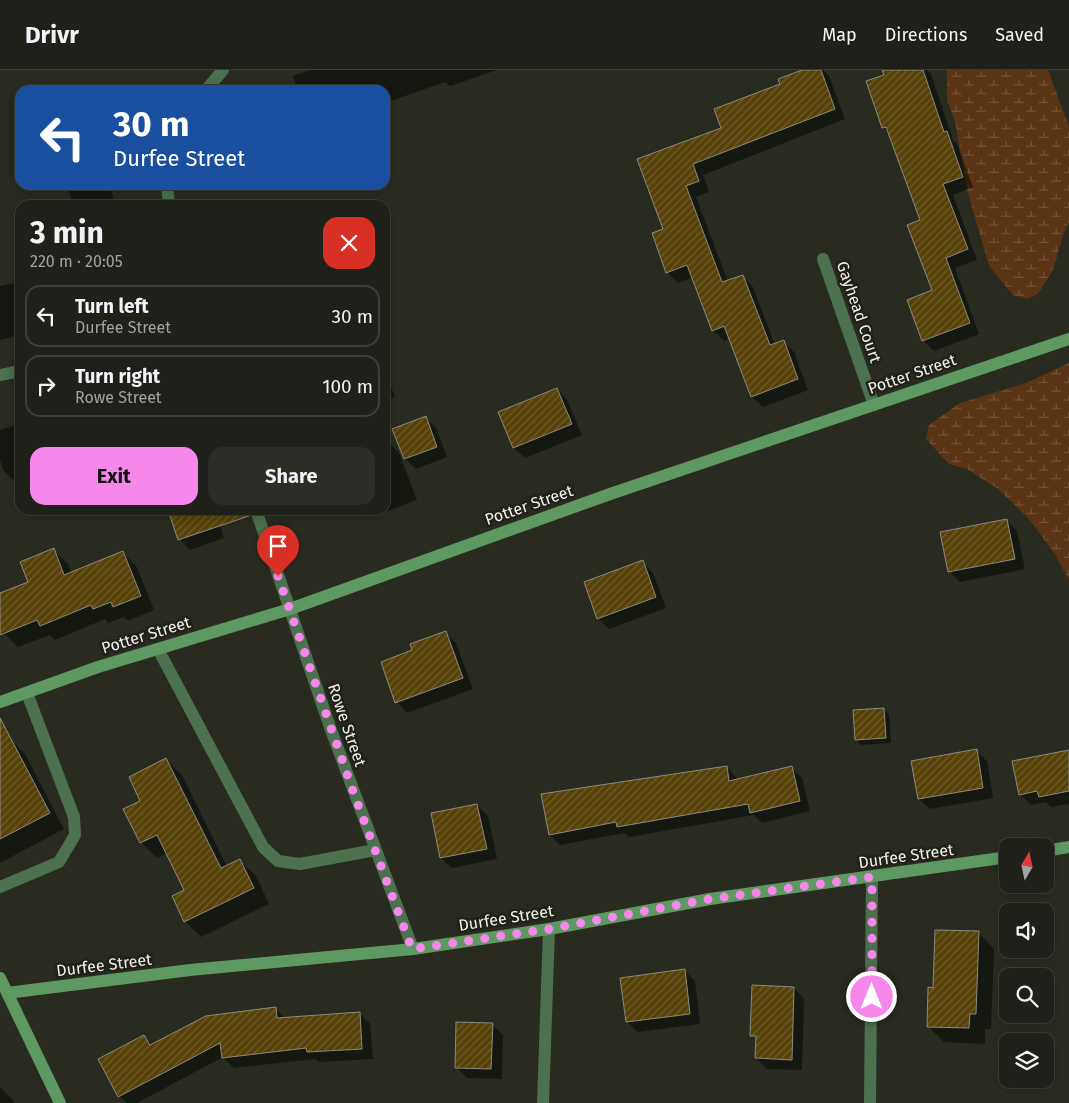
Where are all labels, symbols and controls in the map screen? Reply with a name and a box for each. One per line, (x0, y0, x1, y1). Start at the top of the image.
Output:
text: Drivr (25, 21, 79, 49)
text: Map (822, 24, 857, 46)
text: Directions (885, 24, 967, 46)
text: Saved (995, 24, 1044, 46)
text: 30 m (113, 103, 190, 145)
icon: left (30, 105, 95, 170)
text: Durfee Street (113, 145, 245, 172)
text: 3 min (30, 215, 104, 251)
button: close (323, 217, 375, 269)
text: 220 m · 20:05 (30, 252, 123, 271)
street label: Gayhead Court (833, 259, 885, 365)
text: Turn left (75, 295, 149, 318)
icon: left (32, 302, 60, 330)
text: 30 m (332, 305, 373, 328)
text: Durfee Street (75, 318, 171, 337)
street label: Potter Street (865, 350, 959, 398)
text: Turn right (75, 365, 160, 388)
icon: right (32, 372, 60, 400)
text: 100 m (322, 375, 373, 398)
text: Rowe Street (75, 388, 162, 407)
button: Exit (30, 447, 198, 505)
button: Share (208, 447, 375, 505)
street label: Potter Street (482, 481, 576, 529)
pin (257, 525, 299, 576)
icon: arrive (264, 532, 292, 560)
street label: Potter Street (99, 612, 193, 658)
street label: Rowe Street (324, 681, 370, 769)
north arrow (999, 838, 1054, 892)
map controls (999, 838, 1054, 1088)
street label: Durfee Street (857, 840, 955, 872)
street label: Durfee Street (457, 901, 555, 935)
button: sound (999, 903, 1054, 958)
street label: Durfee Street (55, 950, 153, 980)
button: search (999, 968, 1054, 1023)
position arrow (845, 970, 897, 1022)
button: layers (999, 1033, 1054, 1088)

